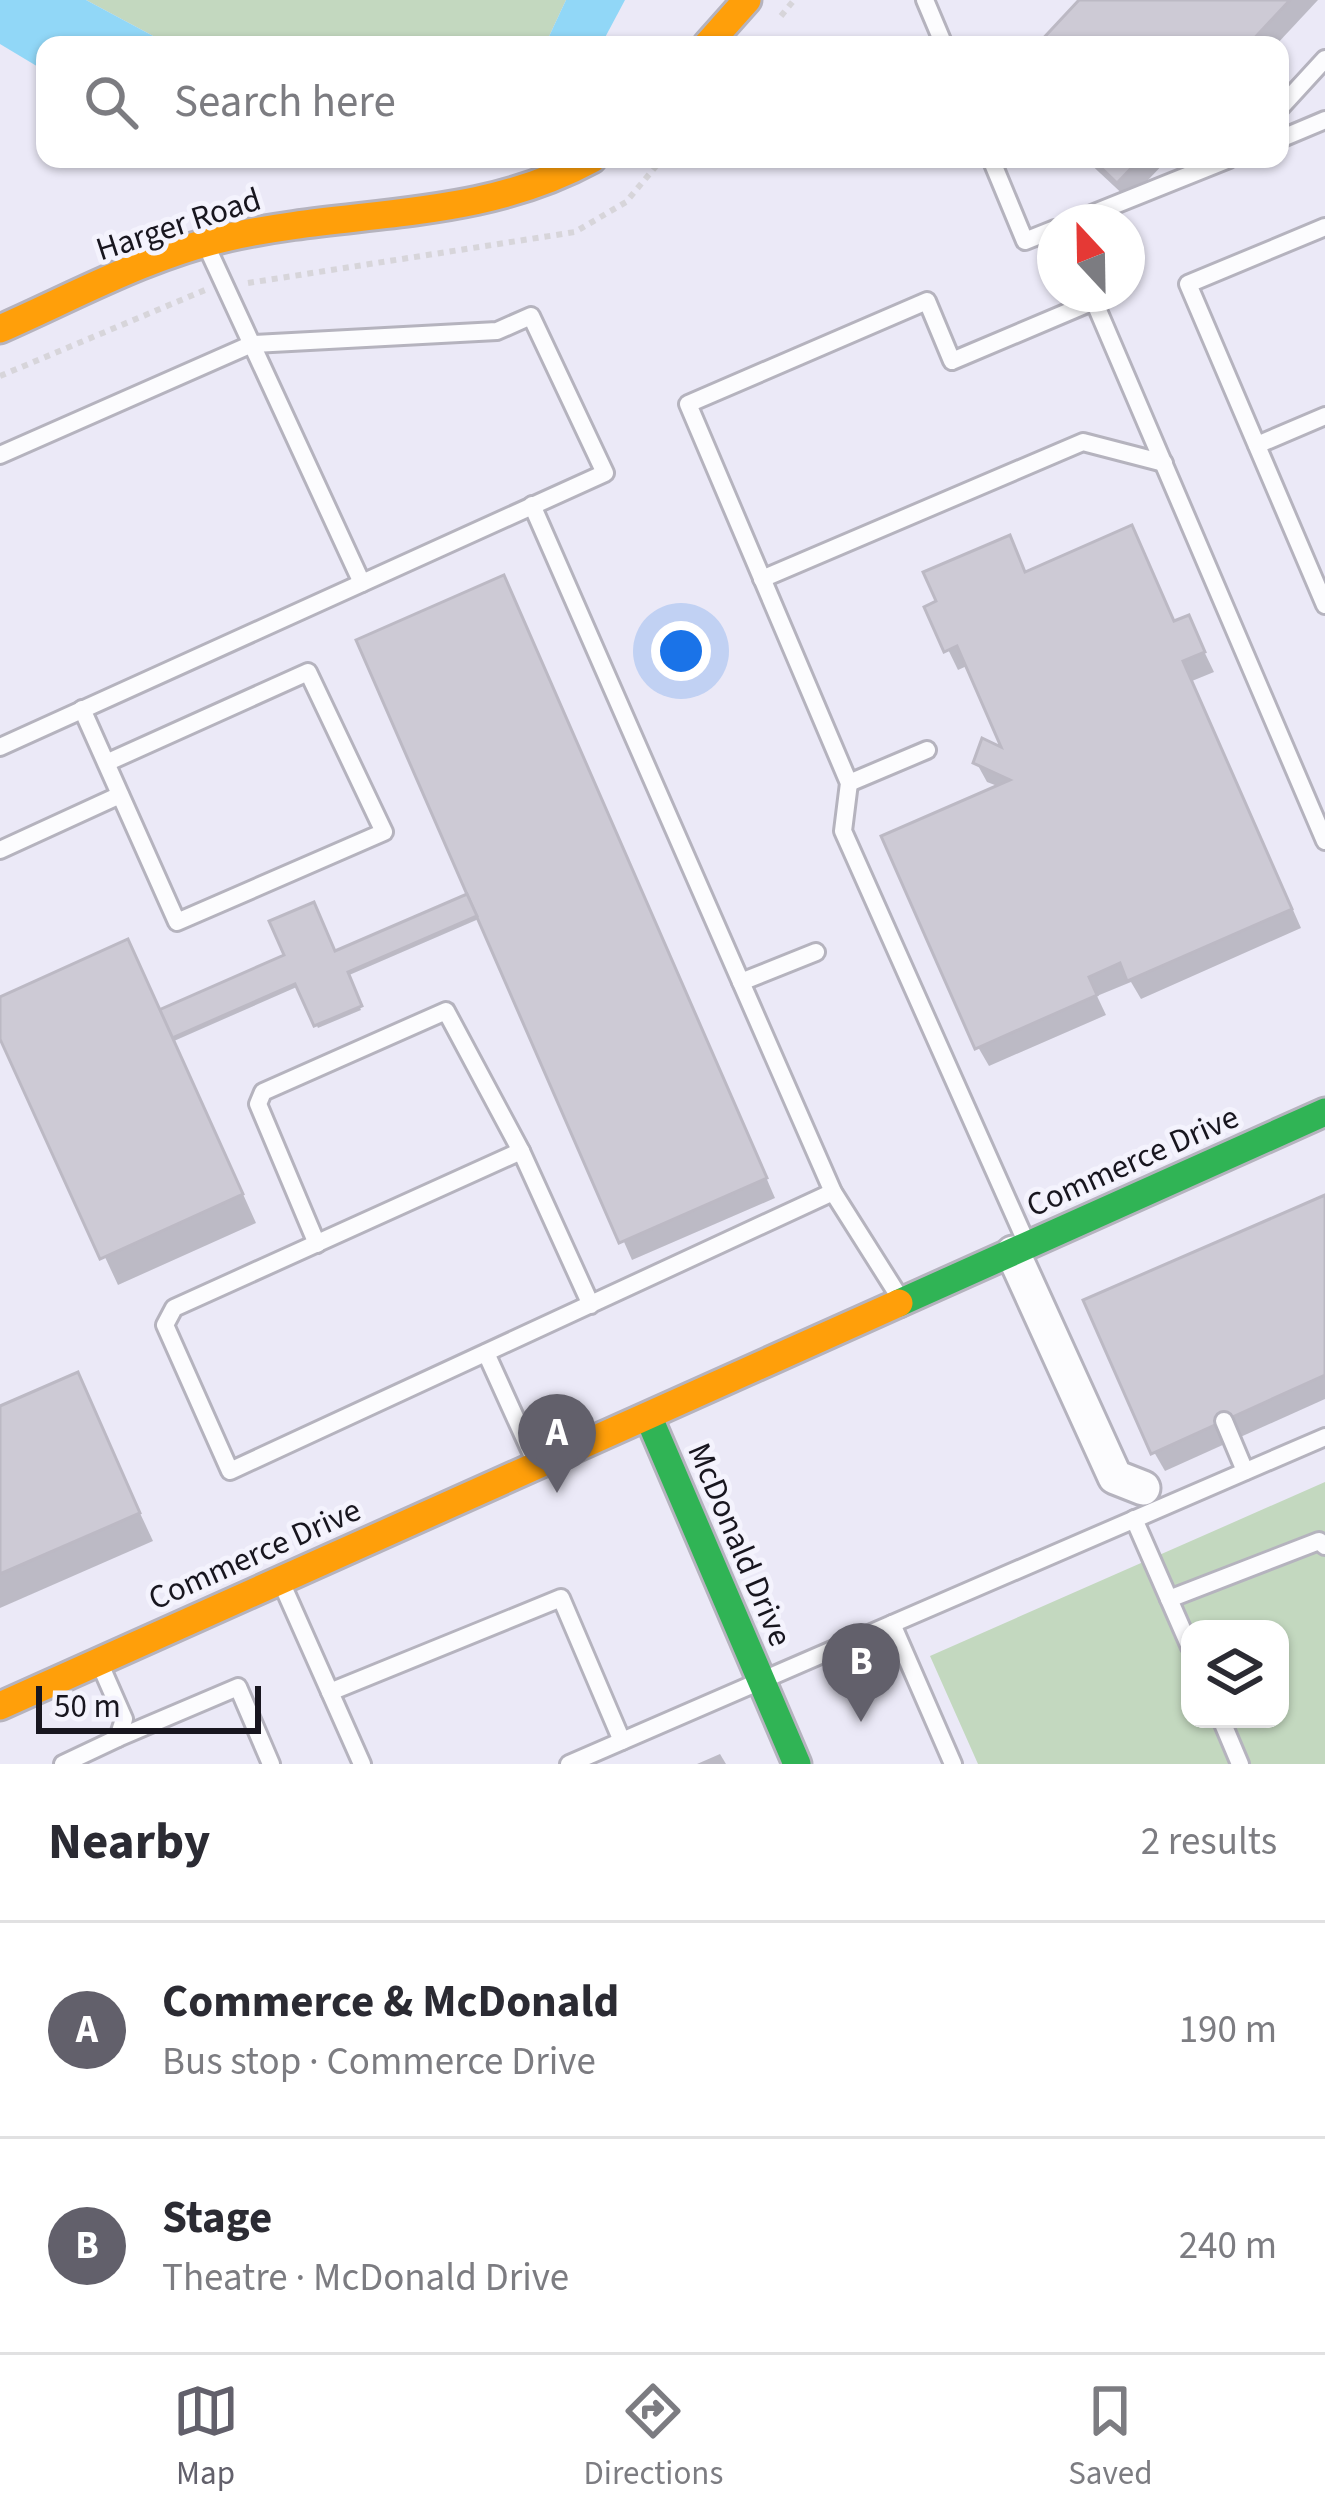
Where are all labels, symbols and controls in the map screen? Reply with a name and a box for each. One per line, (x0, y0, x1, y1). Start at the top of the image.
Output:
search box (36, 36, 1289, 168)
icon: search (78, 69, 144, 135)
text: Search here (174, 70, 396, 134)
street label: Harger Road (90, 176, 267, 273)
north arrow (1037, 204, 1145, 312)
your location (651, 621, 711, 681)
street label: Commerce Drive (1019, 1094, 1246, 1229)
pin: A (518, 1394, 596, 1493)
street label: McDonald Drive (676, 1436, 804, 1654)
street label: Commerce Drive (141, 1487, 368, 1622)
map controls (1181, 1620, 1289, 1728)
button: layers (1181, 1620, 1289, 1728)
pin: B (822, 1623, 900, 1722)
scale bar (36, 1680, 261, 1733)
text: 50 m (54, 1683, 121, 1730)
text: Nearby (48, 1806, 210, 1878)
text: 2 results (1141, 1814, 1277, 1870)
text: Commerce & McDonald (162, 1970, 619, 2034)
text: A (76, 2002, 98, 2058)
text: 190 m (1179, 2002, 1277, 2058)
text: Bus stop · Commerce Drive (162, 2034, 596, 2090)
text: Stage (162, 2186, 272, 2250)
text: B (75, 2218, 99, 2274)
text: 240 m (1179, 2218, 1277, 2274)
text: Theatre · McDonald Drive (162, 2250, 569, 2306)
tab: Map (173, 2378, 239, 2497)
tab: Directions (584, 2378, 723, 2497)
tab: Saved (1068, 2378, 1152, 2497)

